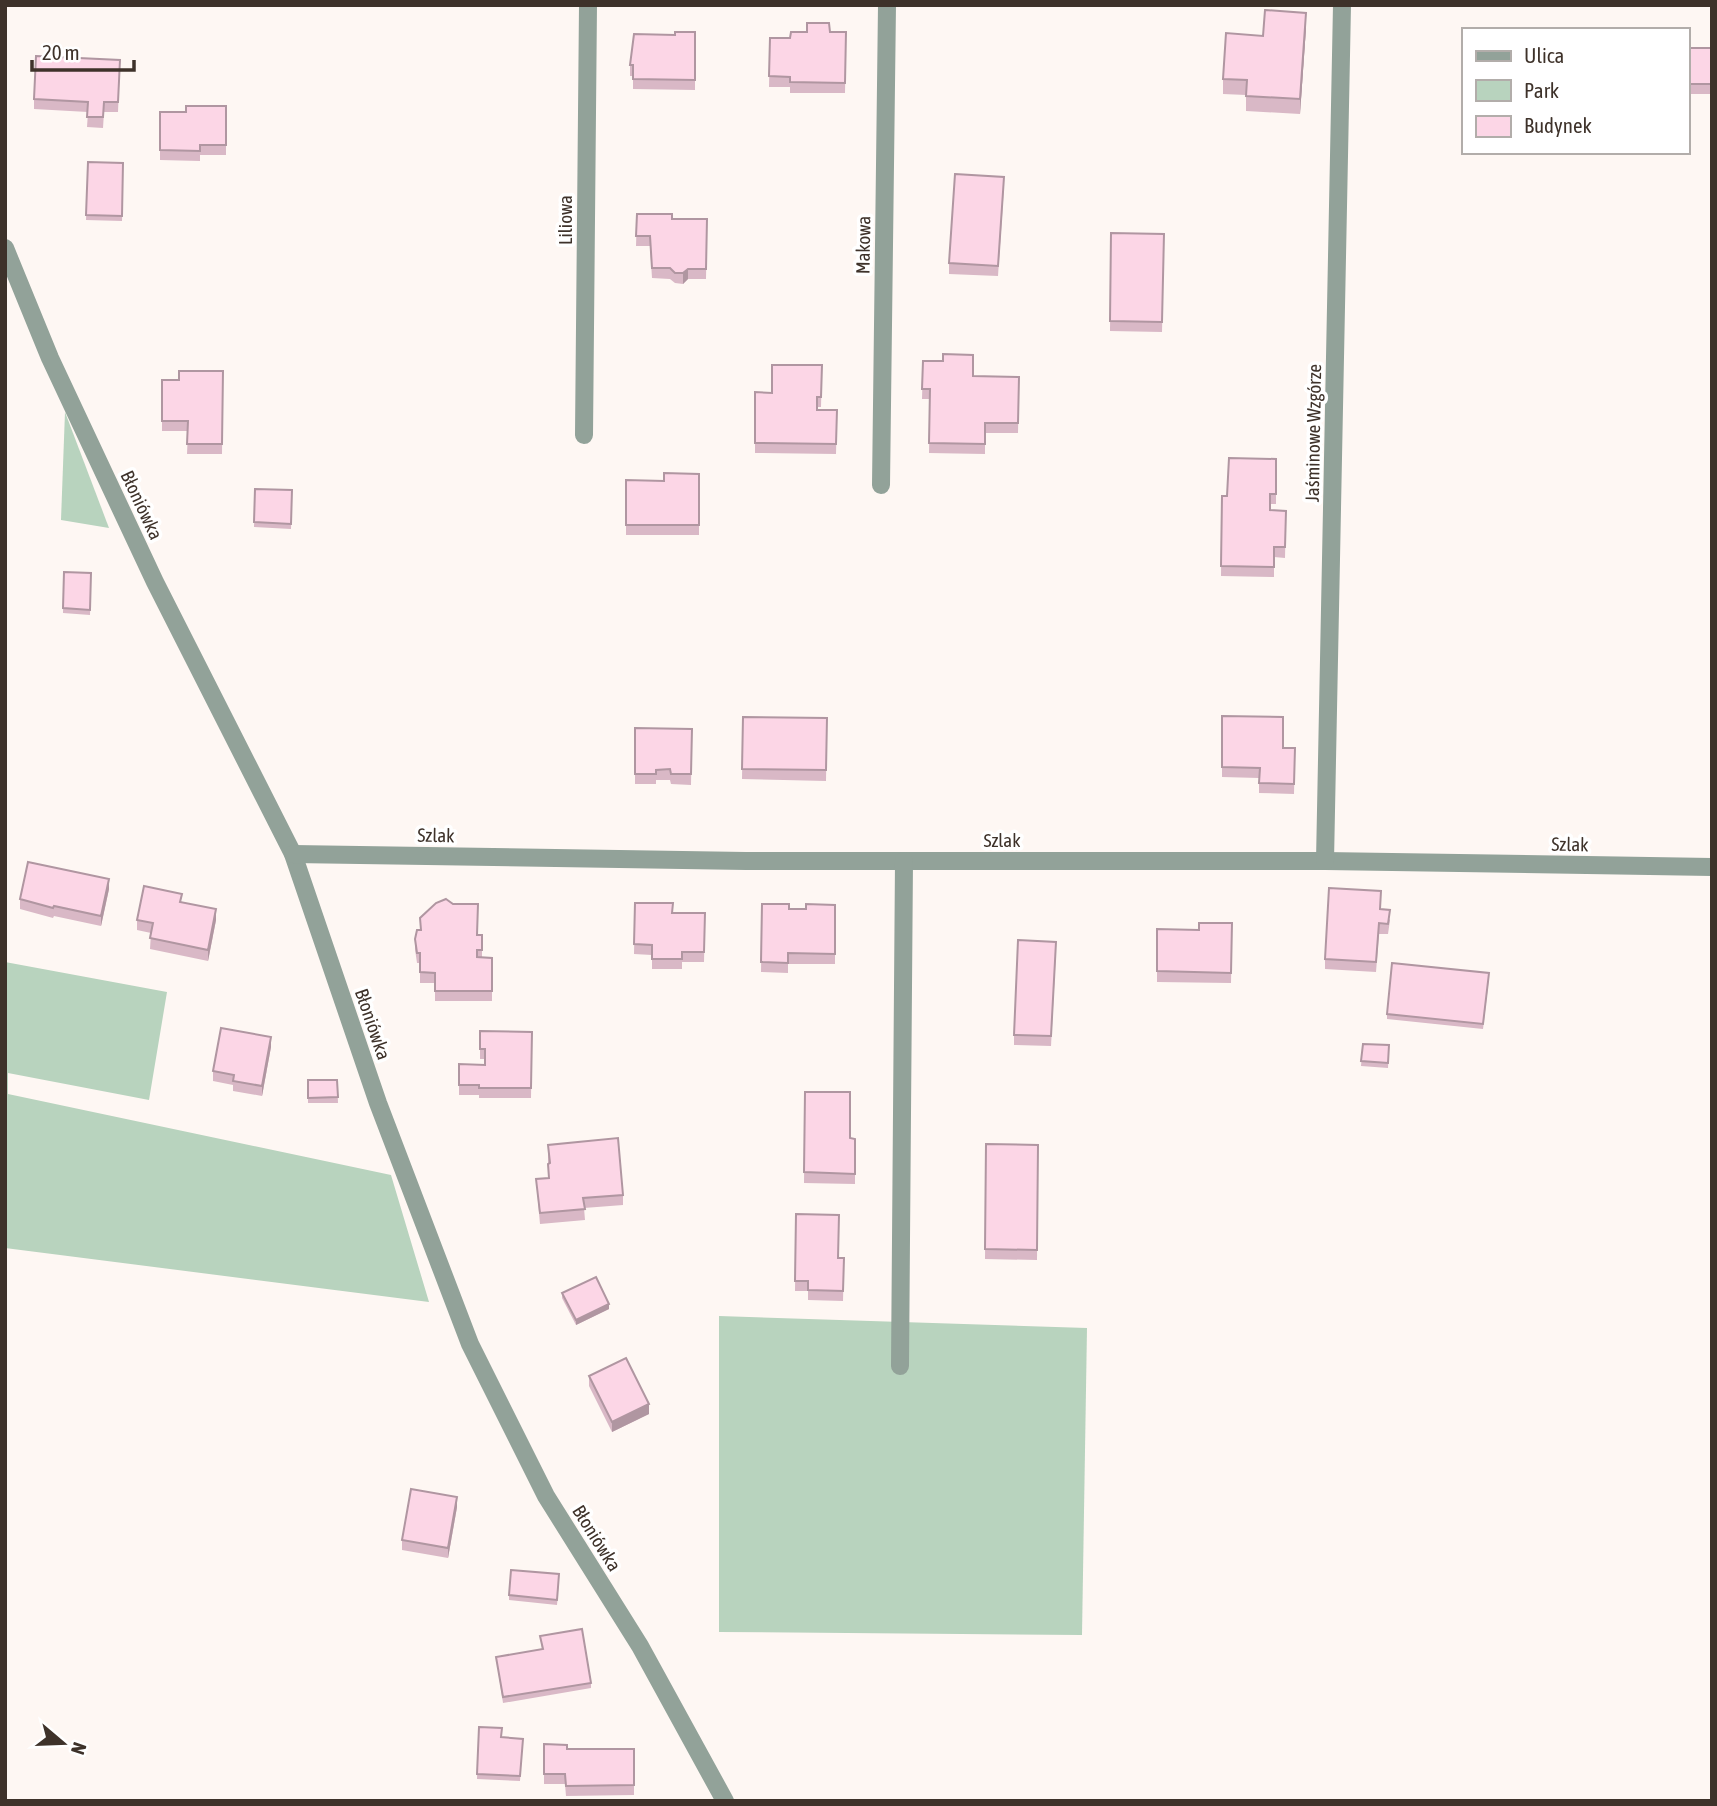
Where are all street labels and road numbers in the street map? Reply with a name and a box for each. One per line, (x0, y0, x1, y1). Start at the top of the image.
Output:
street label: Liliowa (554, 195, 576, 245)
street label: Makowa (851, 216, 875, 274)
street label: Jaśminowe Wzgórze (1301, 364, 1325, 502)
street label: Błoniówka (116, 467, 168, 543)
street label: Szlak (417, 824, 455, 846)
street label: Szlak (983, 829, 1021, 851)
street label: Szlak (1551, 833, 1589, 855)
street label: Błoniówka (351, 986, 395, 1062)
street label: Błoniówka (568, 1501, 626, 1575)

